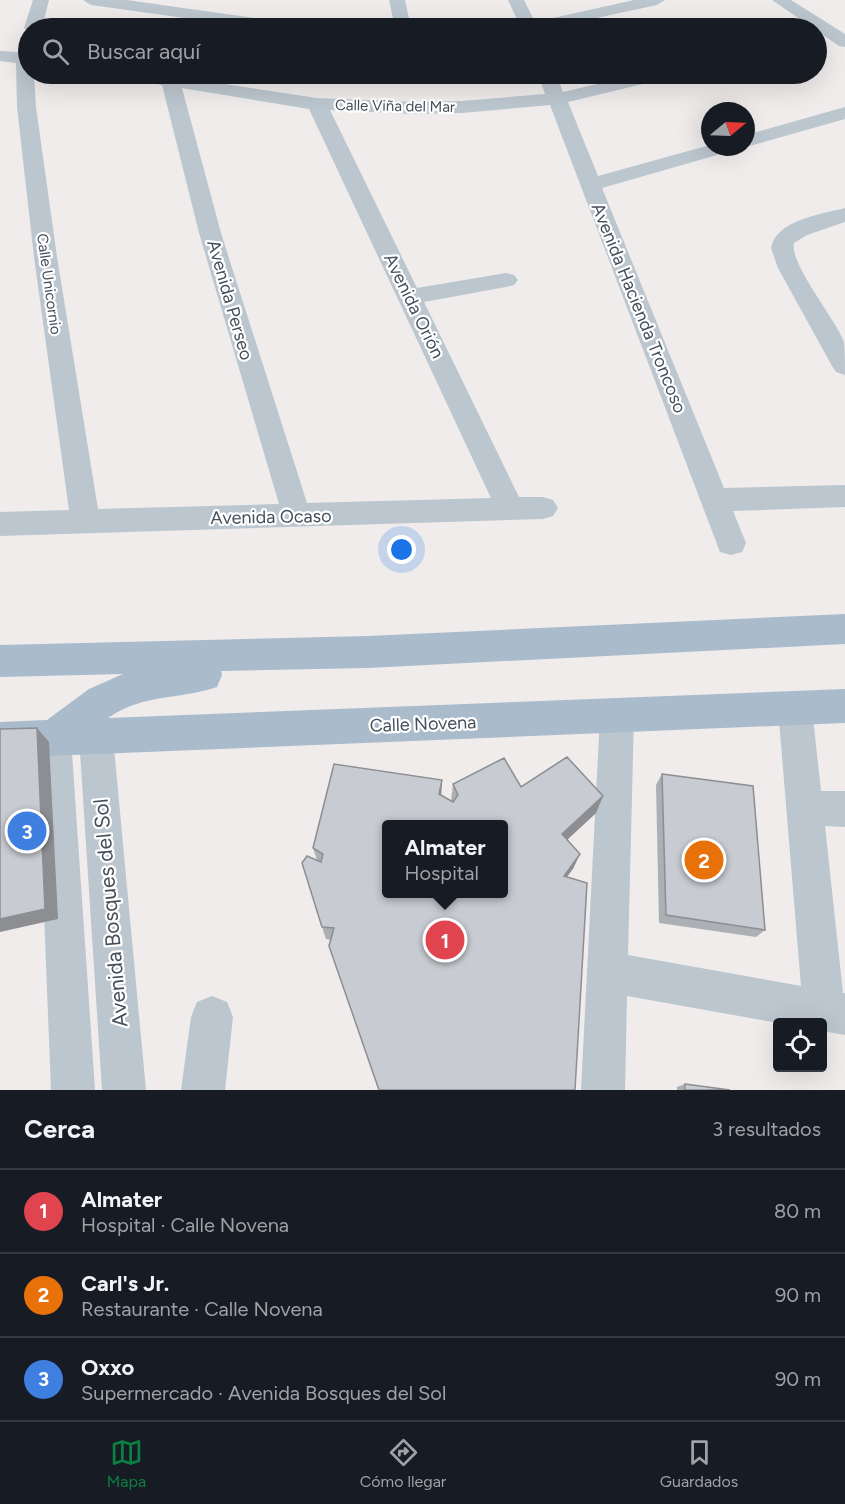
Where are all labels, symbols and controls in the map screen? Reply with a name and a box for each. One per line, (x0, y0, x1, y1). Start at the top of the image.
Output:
search box (18, 18, 827, 84)
icon: search (39, 35, 72, 68)
text: Buscar aquí (87, 38, 200, 65)
street label: Calle Viña del Mar (335, 96, 455, 116)
north arrow (701, 102, 755, 156)
street label: Avenida Hacienda Troncoso (587, 200, 691, 416)
street label: Calle Unicornio (33, 232, 65, 336)
street label: Avenida Perseo (202, 237, 258, 363)
street label: Avenida Orión (379, 250, 449, 362)
street label: Avenida Ocaso (210, 505, 332, 529)
your location (387, 535, 416, 564)
street label: Calle Novena (369, 711, 477, 737)
street label: Avenida Bosques del Sol (88, 798, 132, 1028)
pin: 3 (8, 808, 46, 854)
popup (382, 820, 508, 898)
text: Almater (404, 834, 486, 861)
pin: 2 (684, 838, 724, 882)
text: Hospital (404, 861, 479, 885)
pin: 1 (426, 918, 464, 962)
map controls (773, 1018, 827, 1072)
button: locate (773, 1018, 827, 1072)
text: Cerca (24, 1113, 95, 1145)
text: 3 resultados (712, 1117, 821, 1141)
text: Almater (81, 1186, 162, 1213)
text: 1 (39, 1199, 48, 1223)
text: 80 m (774, 1199, 821, 1223)
text: Hospital · Calle Novena (81, 1213, 289, 1237)
text: Carl's Jr. (81, 1270, 169, 1297)
text: 2 (38, 1283, 49, 1307)
text: 90 m (775, 1283, 821, 1307)
text: Restaurante · Calle Novena (81, 1297, 323, 1321)
text: Oxxo (81, 1354, 134, 1381)
text: 3 (38, 1367, 49, 1391)
text: 90 m (775, 1367, 821, 1391)
text: Supermercado · Avenida Bosques del Sol (81, 1381, 446, 1405)
tab: Mapa (107, 1436, 146, 1491)
tab: Cómo llegar (360, 1436, 446, 1491)
tab: Guardados (660, 1436, 738, 1491)

